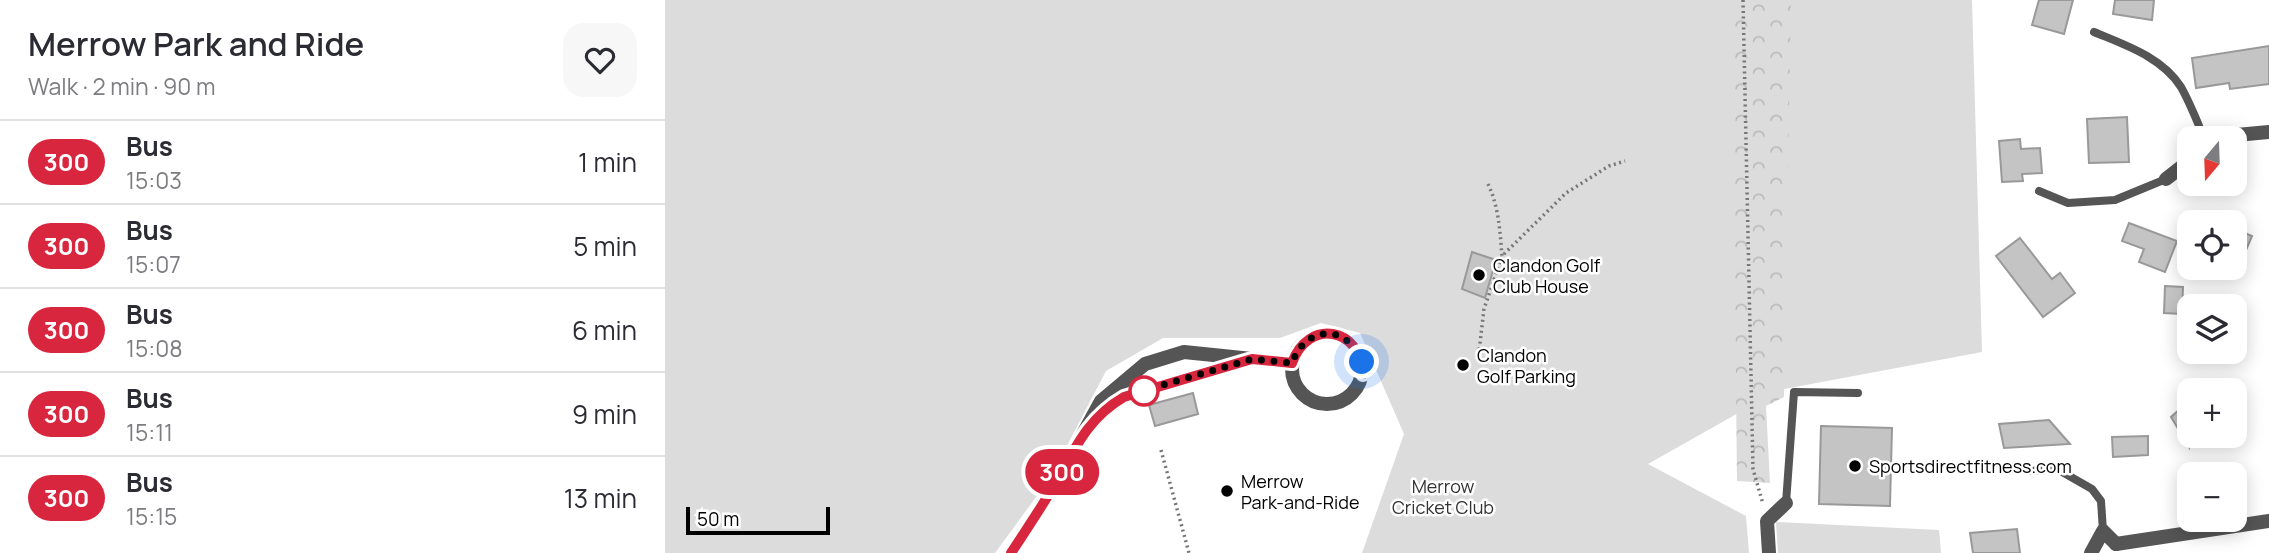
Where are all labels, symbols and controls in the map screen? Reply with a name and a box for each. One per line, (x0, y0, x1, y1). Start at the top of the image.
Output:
text: Merrow Park and Ride (28, 21, 364, 66)
button: heart (563, 23, 637, 97)
text: Walk · 2 min · 90 m (28, 70, 216, 102)
north arrow (2177, 126, 2247, 196)
map controls (2177, 126, 2247, 532)
text: Bus (126, 128, 173, 164)
text: 1 min (578, 144, 637, 180)
text: 300 (44, 145, 89, 178)
text: 15:03 (126, 164, 182, 196)
button: locate (2177, 210, 2247, 280)
text: Bus (126, 212, 173, 248)
text: 5 min (573, 228, 637, 264)
text: 300 (44, 229, 89, 262)
text: 15:07 (126, 248, 181, 280)
place label: Clandon Golf Club House (1493, 253, 1601, 298)
marker: Clandon Golf Club House (1471, 267, 1487, 283)
button: layers (2177, 294, 2247, 364)
text: Bus (126, 296, 173, 332)
text: 6 min (572, 312, 637, 348)
text: 300 (44, 313, 89, 346)
text: 15:08 (126, 332, 183, 364)
place label: Clandon Golf Parking (1477, 343, 1576, 388)
your location (1344, 344, 1379, 379)
marker: Clandon Golf Parking (1455, 357, 1471, 373)
unlabelled marker (1129, 376, 1159, 406)
button: + (2177, 378, 2247, 448)
text: Bus (126, 380, 173, 416)
text: 9 min (572, 396, 637, 432)
text: 300 (44, 397, 89, 430)
text: 15:11 (126, 416, 173, 448)
line badge: 300 (1022, 449, 1102, 495)
place label: Sportsdirectfitness.com (1869, 454, 2072, 478)
text: 300 (1039, 455, 1085, 488)
marker: Sportsdirectfitness.com (1847, 458, 1863, 474)
button: − (2177, 462, 2247, 532)
text: Bus (126, 464, 173, 500)
place label: Merrow Park-and-Ride (1241, 469, 1359, 514)
park label: Merrow Cricket Club (1392, 474, 1494, 519)
text: 13 min (564, 480, 637, 516)
text: 300 (44, 481, 89, 514)
marker: Merrow Park-and-Ride (1219, 483, 1235, 499)
text: 15:15 (126, 500, 177, 532)
scale bar (686, 504, 829, 536)
text: 50 m (697, 506, 739, 532)

